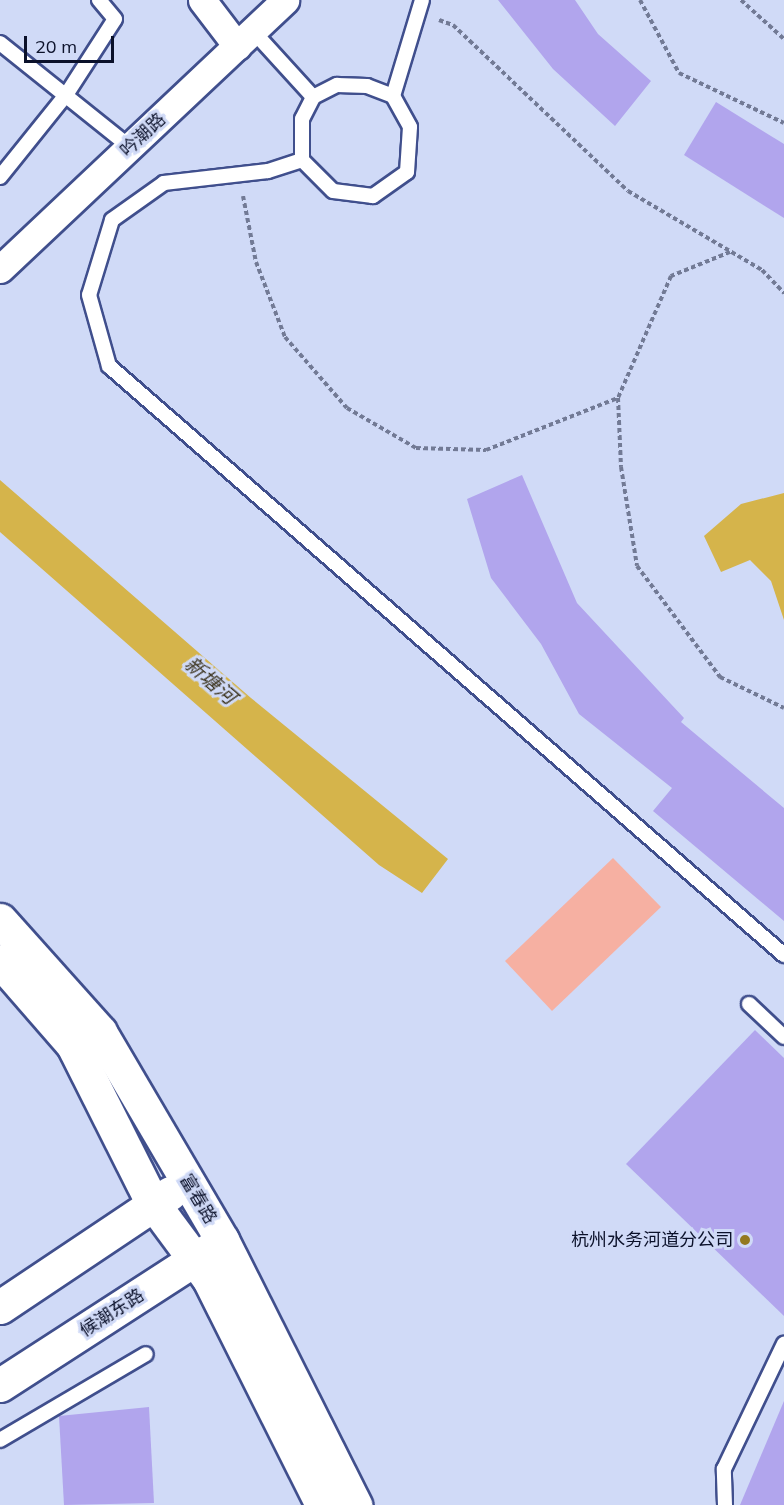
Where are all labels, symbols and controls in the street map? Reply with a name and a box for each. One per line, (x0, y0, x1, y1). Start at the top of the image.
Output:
scale bar (27, 24, 117, 62)
text: 20 m (35, 35, 77, 58)
street label: 吟潮路 (116, 109, 170, 161)
water label: 新塘河 (180, 651, 242, 709)
street label: 富春路 (175, 1170, 221, 1228)
place label: 杭州水务河道分公司 (571, 1229, 733, 1251)
marker: 杭州水务河道分公司 (738, 1233, 752, 1247)
street label: 候潮东路 (76, 1284, 148, 1342)

